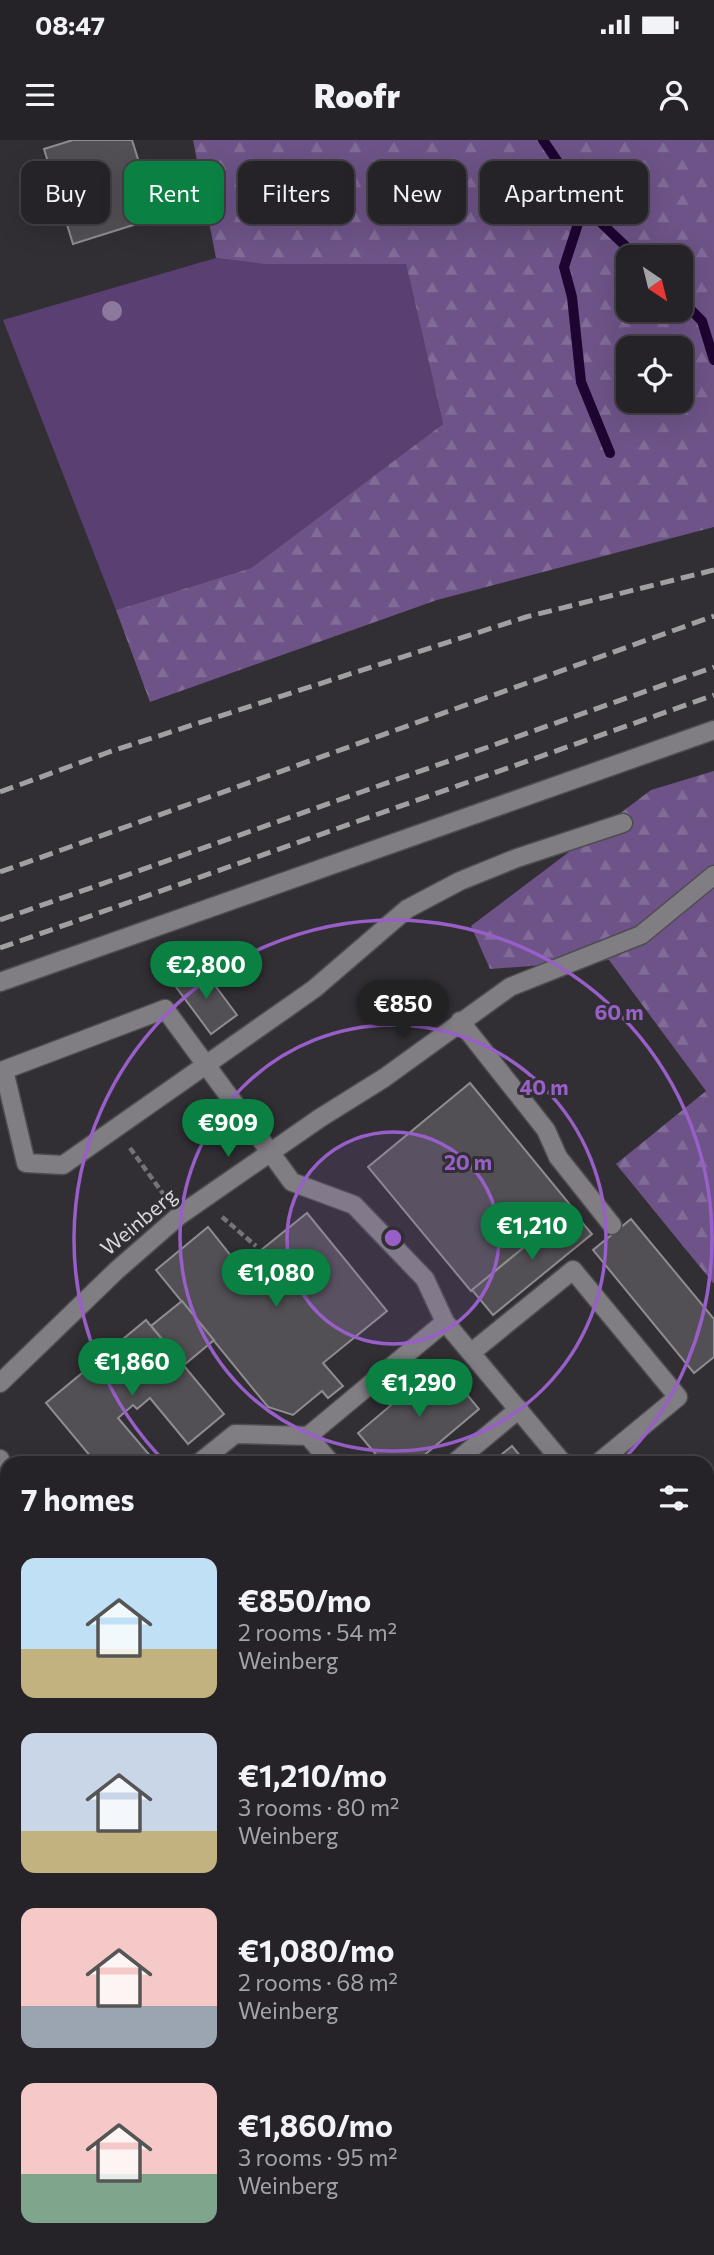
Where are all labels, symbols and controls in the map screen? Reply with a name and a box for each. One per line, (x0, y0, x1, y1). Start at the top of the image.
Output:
text: 08:47 (35, 9, 105, 40)
text: Roofr (314, 75, 400, 115)
icon: menu (21, 76, 59, 114)
icon: person (655, 76, 693, 114)
chip: Buy (21, 161, 110, 224)
chip: Rent (124, 161, 224, 224)
chip: Filters (238, 161, 354, 224)
chip: New (368, 161, 466, 224)
chip: Apartment (480, 161, 648, 224)
north arrow (616, 245, 693, 322)
map controls (616, 245, 693, 413)
button: locate (616, 336, 693, 413)
pin: €2,800 (149, 942, 263, 1001)
text: €2,800 (166, 950, 246, 978)
pin: €850 (362, 981, 444, 1040)
text: €850 (373, 989, 433, 1017)
text: 60 m (594, 999, 644, 1024)
text: 40 m (519, 1074, 569, 1099)
pin: €909 (187, 1100, 269, 1159)
text: €909 (198, 1108, 258, 1136)
text: 20 m (444, 1149, 492, 1174)
street label: Weinberg (95, 1182, 181, 1260)
pin: €1,210 (475, 1202, 589, 1262)
text: €1,210 (496, 1211, 568, 1239)
centre of rings (381, 1226, 405, 1250)
pin: €1,080 (219, 1250, 333, 1309)
text: €1,080 (238, 1258, 314, 1286)
pin: €1,860 (75, 1338, 189, 1398)
text: €1,860 (94, 1347, 170, 1375)
pin: €1,290 (362, 1360, 476, 1419)
text: €1,290 (382, 1368, 456, 1396)
icon: filters (655, 1479, 693, 1517)
text: 7 homes (21, 1480, 134, 1517)
text: €850/mo (238, 1581, 371, 1618)
icon: home (77, 1586, 161, 1670)
text: 2 rooms · 54 m² (238, 1618, 397, 1646)
text: Weinberg (238, 1646, 338, 1674)
text: €1,210/mo (238, 1756, 387, 1793)
icon: home (77, 1761, 161, 1845)
text: 3 rooms · 80 m² (238, 1793, 399, 1821)
text: Weinberg (238, 1821, 338, 1849)
text: €1,080/mo (238, 1931, 394, 1968)
icon: home (77, 1936, 161, 2020)
text: 2 rooms · 68 m² (238, 1968, 398, 1996)
text: Weinberg (238, 1996, 338, 2024)
text: €1,860/mo (238, 2106, 393, 2143)
icon: home (77, 2111, 161, 2195)
text: 3 rooms · 95 m² (238, 2143, 397, 2171)
text: Weinberg (238, 2171, 338, 2199)

